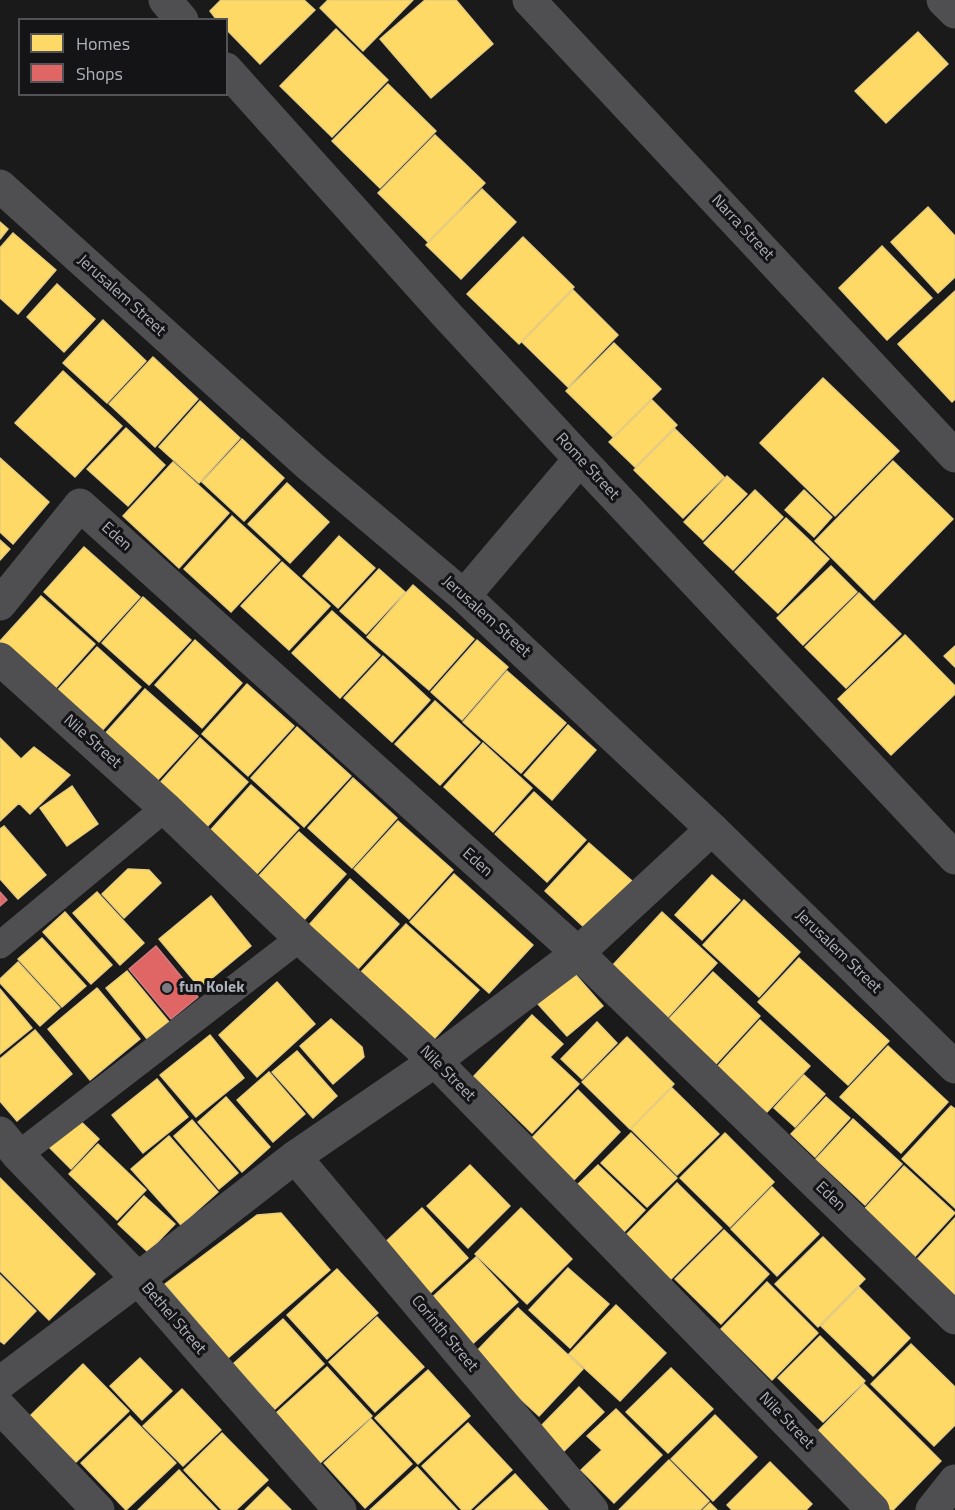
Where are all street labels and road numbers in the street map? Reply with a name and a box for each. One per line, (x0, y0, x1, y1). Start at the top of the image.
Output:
street label: Narra Street (707, 191, 777, 265)
street label: Jerusalem Street (73, 251, 169, 341)
street label: Rome Street (551, 430, 623, 504)
street label: Eden (97, 519, 135, 555)
street label: Jerusalem Street (438, 572, 534, 662)
street label: Nile Street (59, 711, 125, 773)
street label: Eden (458, 845, 496, 881)
street label: Jerusalem Street (791, 906, 885, 998)
street label: Nile Street (415, 1042, 479, 1106)
street label: Eden (811, 1178, 849, 1216)
street label: Bethel Street (137, 1279, 209, 1359)
street label: Corinth Street (407, 1292, 481, 1376)
street label: Nile Street (754, 1389, 818, 1453)

